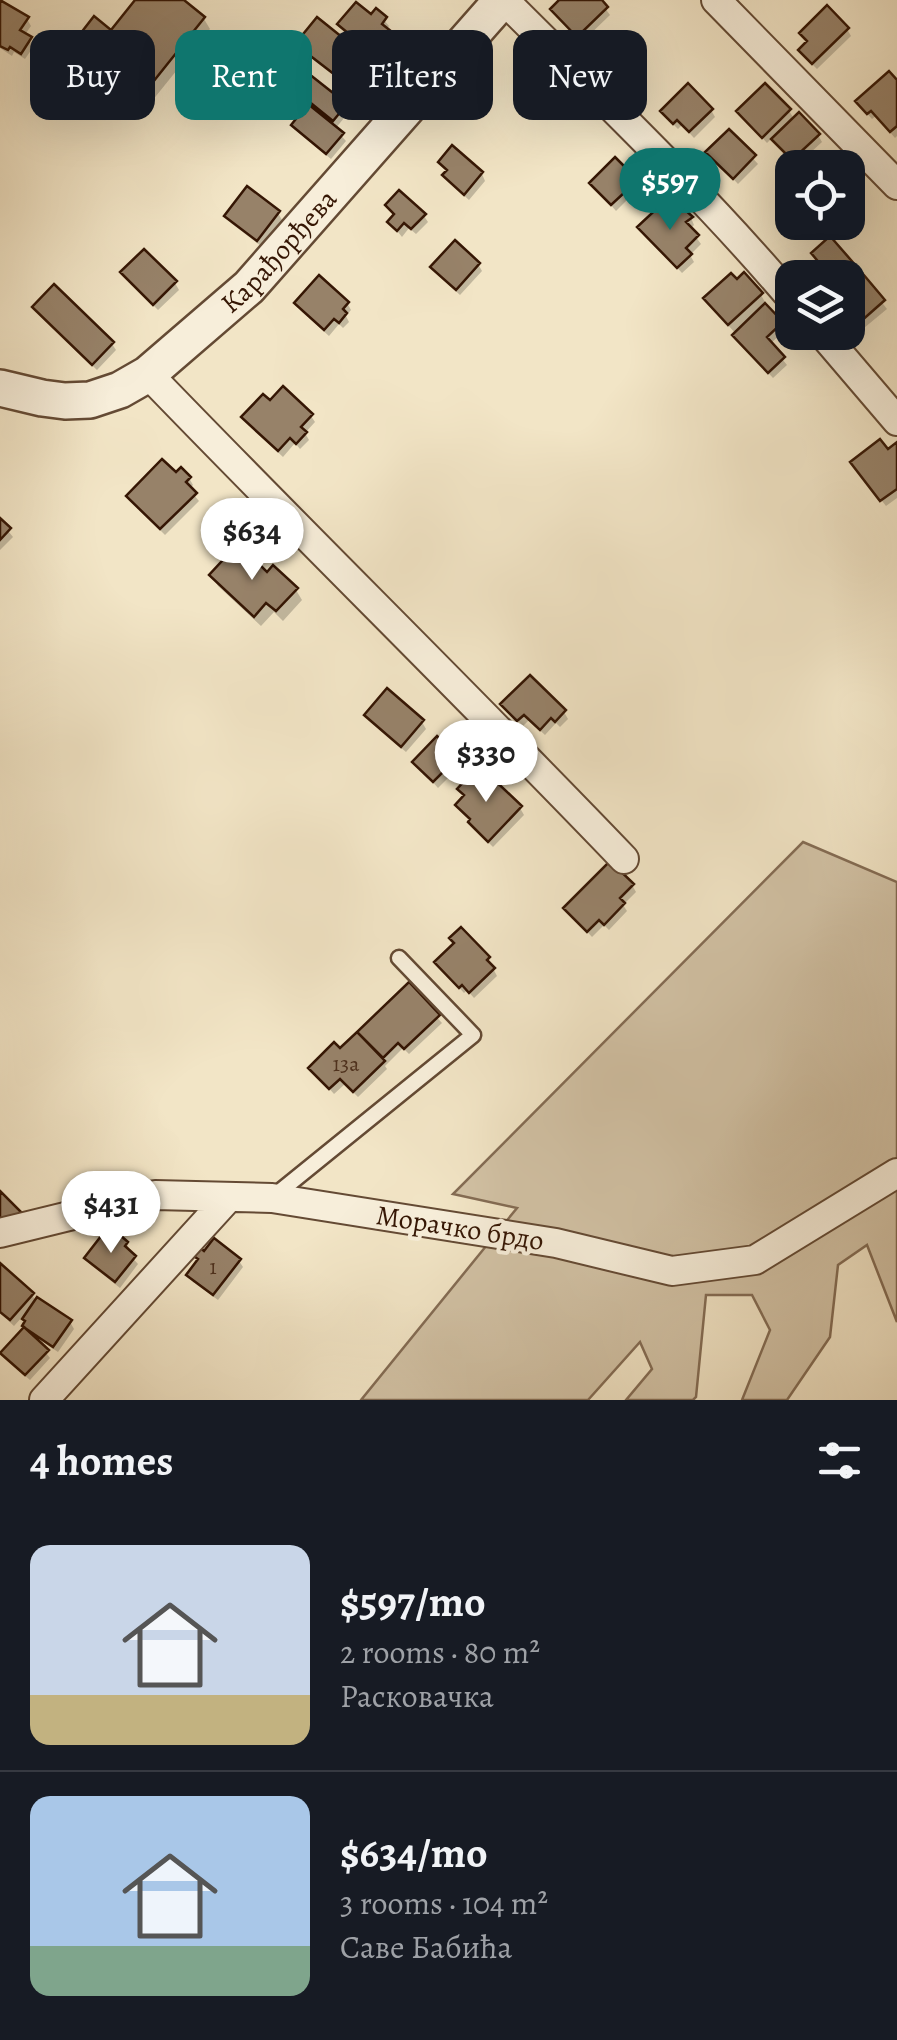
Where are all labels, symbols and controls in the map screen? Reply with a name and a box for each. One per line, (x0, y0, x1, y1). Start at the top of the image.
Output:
chip: Buy (30, 30, 155, 120)
chip: Rent (175, 30, 312, 120)
chip: Filters (332, 30, 493, 120)
chip: New (513, 30, 647, 120)
pin: $597 (611, 148, 729, 233)
map controls (775, 150, 865, 350)
button: locate (775, 150, 865, 240)
text: $597 (641, 158, 699, 202)
street label: Карађорђева (213, 181, 346, 322)
button: layers (775, 260, 865, 350)
pin: $634 (193, 498, 311, 583)
text: $634 (223, 508, 281, 552)
pin: $330 (427, 720, 545, 805)
text: $330 (457, 730, 515, 774)
house number: 13a (333, 1049, 360, 1079)
pin: $431 (52, 1171, 170, 1256)
text: $431 (83, 1181, 139, 1225)
street label: Морачко брдо (373, 1196, 547, 1260)
house number: 1 (209, 1252, 217, 1282)
text: 4 homes (30, 1432, 173, 1489)
icon: filters (812, 1433, 867, 1488)
text: $597/mo (340, 1573, 486, 1630)
icon: home (110, 1585, 230, 1705)
text: 2 rooms · 80 m² (340, 1630, 540, 1674)
text: Расковачка (340, 1674, 494, 1718)
text: $634/mo (340, 1824, 488, 1881)
icon: home (110, 1836, 230, 1956)
text: 3 rooms · 104 m² (340, 1881, 548, 1925)
text: Саве Бабића (340, 1925, 512, 1969)

